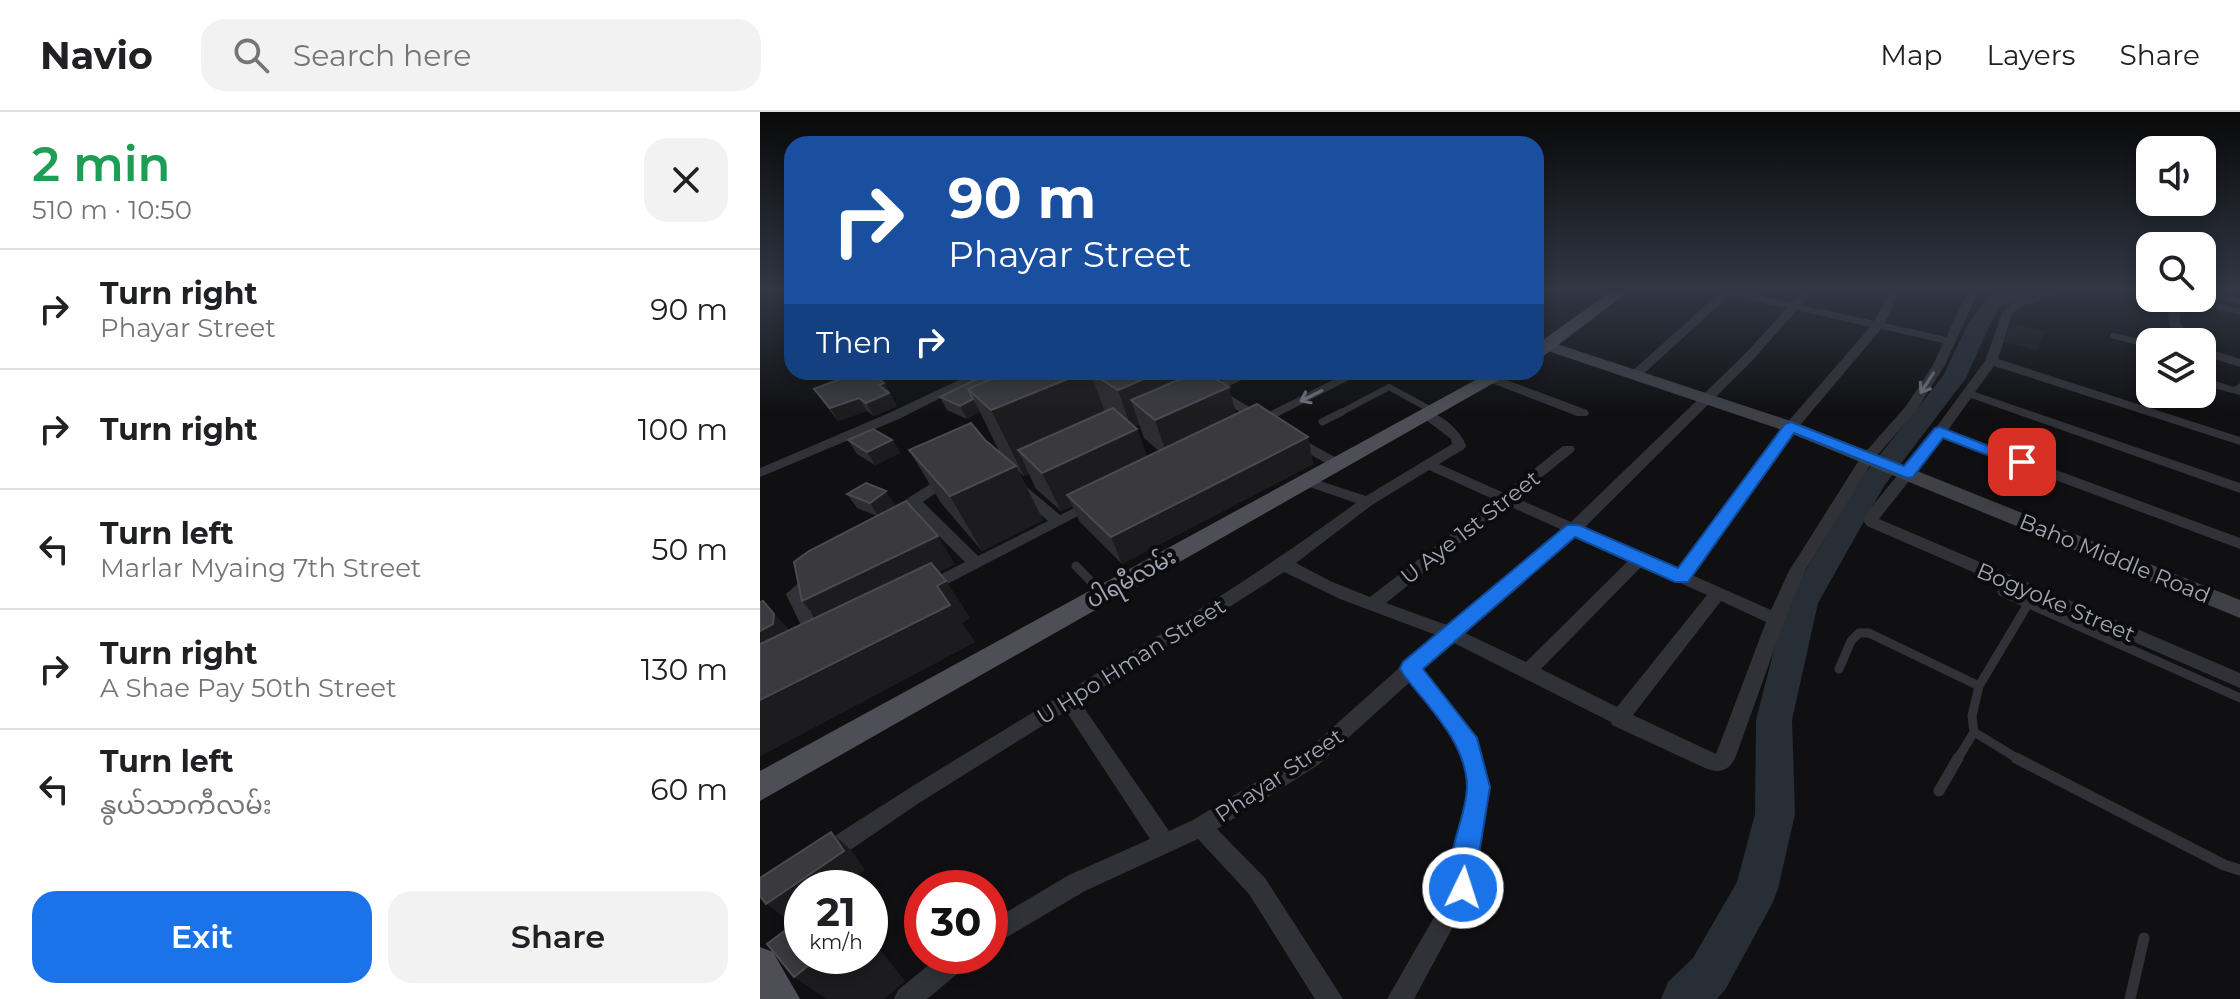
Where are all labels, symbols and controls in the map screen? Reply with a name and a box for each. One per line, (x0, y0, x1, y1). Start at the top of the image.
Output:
search box (201, 19, 761, 91)
text: Navio (40, 32, 153, 79)
icon: search (229, 33, 273, 77)
text: Search here (293, 37, 471, 74)
text: Map (1880, 38, 1943, 72)
text: Layers (1987, 38, 2076, 72)
text: Share (2120, 38, 2200, 72)
text: 2 min (32, 135, 170, 193)
map controls (2136, 136, 2216, 408)
button: sound (2136, 136, 2216, 216)
button: close (644, 138, 728, 222)
text: 90 m (948, 164, 1096, 232)
icon: right (816, 168, 920, 272)
text: 510 m · 10:50 (32, 194, 192, 226)
text: Phayar Street (948, 232, 1191, 276)
button: search (2136, 232, 2216, 312)
text: Turn right (100, 275, 257, 312)
icon: right (32, 287, 76, 331)
text: 90 m (650, 291, 728, 328)
text: Phayar Street (100, 312, 276, 344)
icon: right (908, 320, 952, 364)
text: Then (816, 324, 892, 361)
button: layers (2136, 328, 2216, 408)
one-way arrow (1918, 371, 1934, 394)
one-way arrow (1299, 389, 1323, 405)
icon: right (32, 407, 76, 451)
text: Turn right (100, 411, 257, 448)
text: 100 m (638, 411, 728, 448)
pin (1988, 428, 2056, 496)
icon: arrive (2000, 440, 2044, 484)
street label: U Aye 1st Street (1395, 465, 1545, 590)
street label: Baho Middle Road (2016, 508, 2214, 609)
text: Turn left (100, 515, 233, 552)
icon: left (32, 527, 76, 571)
text: 50 m (651, 531, 728, 568)
street label: ပါရမီလမ်း (1081, 541, 1183, 618)
text: Marlar Myaing 7th Street (100, 552, 421, 584)
street label: Bogyoke Street (1973, 557, 2139, 648)
street label: U Hpo Hman Street (1032, 592, 1230, 730)
text: Turn right (100, 635, 257, 672)
icon: right (32, 647, 76, 691)
text: 130 m (641, 651, 728, 688)
text: A Shae Pay 50th Street (100, 672, 397, 704)
street label: Phayar Street (1210, 723, 1349, 828)
text: Turn left (100, 743, 233, 780)
icon: left (32, 767, 76, 811)
text: 60 m (650, 771, 728, 808)
text: နွယ်သာကီလမ်း (100, 789, 272, 821)
position arrow (1421, 846, 1505, 930)
speed limit sign: 30 (904, 870, 1008, 974)
text: 21 (816, 887, 856, 936)
button: Exit (32, 891, 372, 983)
button: Share (388, 891, 728, 983)
text: km/h (809, 930, 863, 954)

